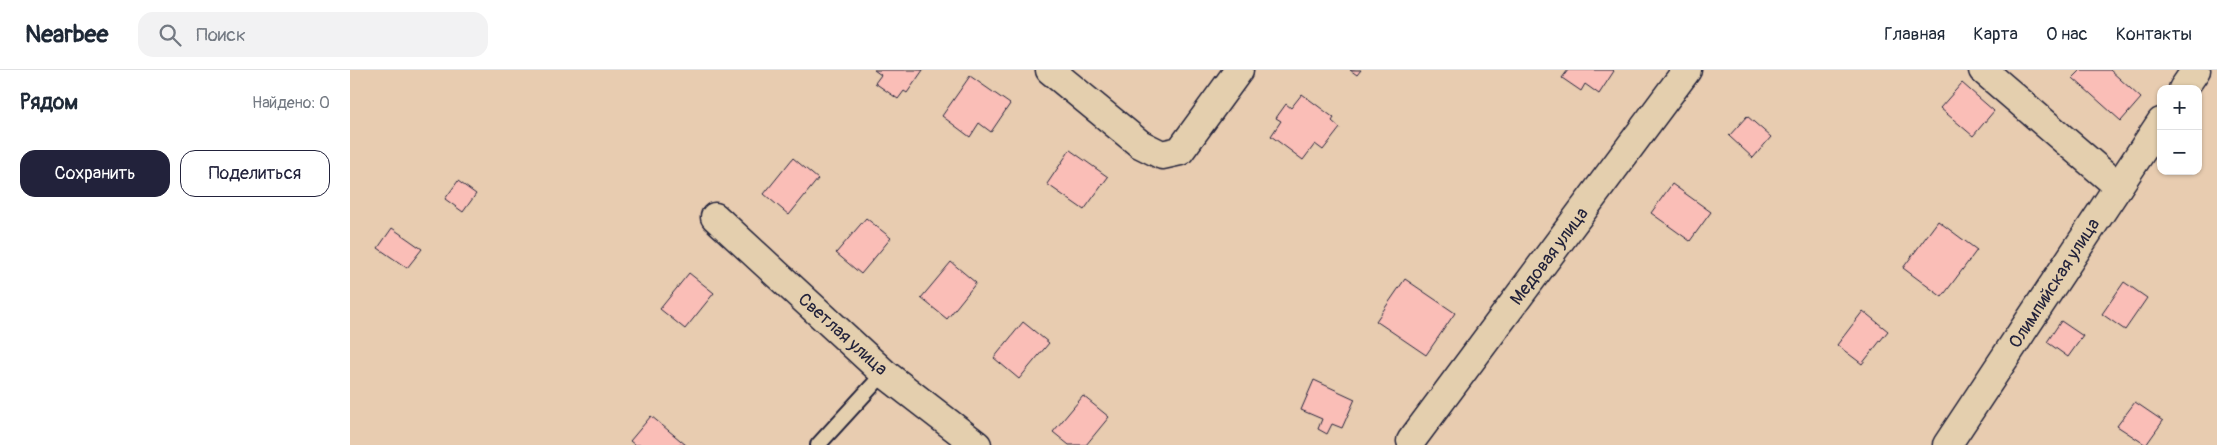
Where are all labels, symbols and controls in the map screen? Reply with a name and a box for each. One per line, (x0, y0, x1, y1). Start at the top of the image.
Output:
search box (138, 12, 488, 57)
text: Nearbee (25, 20, 108, 49)
icon: search (156, 21, 184, 49)
text: Поиск (196, 23, 246, 47)
text: Главная (1884, 23, 1945, 46)
text: Карта (1973, 23, 2018, 46)
text: О нас (2046, 23, 2088, 46)
text: Контакты (2116, 23, 2192, 46)
map controls (2157, 85, 2202, 175)
button: + (2157, 85, 2202, 130)
text: Рядом (20, 89, 78, 116)
text: Найдено: 0 (252, 93, 330, 113)
button: − (2157, 130, 2202, 175)
button: Сохранить (20, 150, 170, 197)
button: Поделиться (180, 150, 330, 197)
street label: Медовая улица (1505, 203, 1594, 310)
street label: Олимпийская улица (2004, 214, 2105, 353)
street label: Светлая улица (793, 288, 892, 381)

